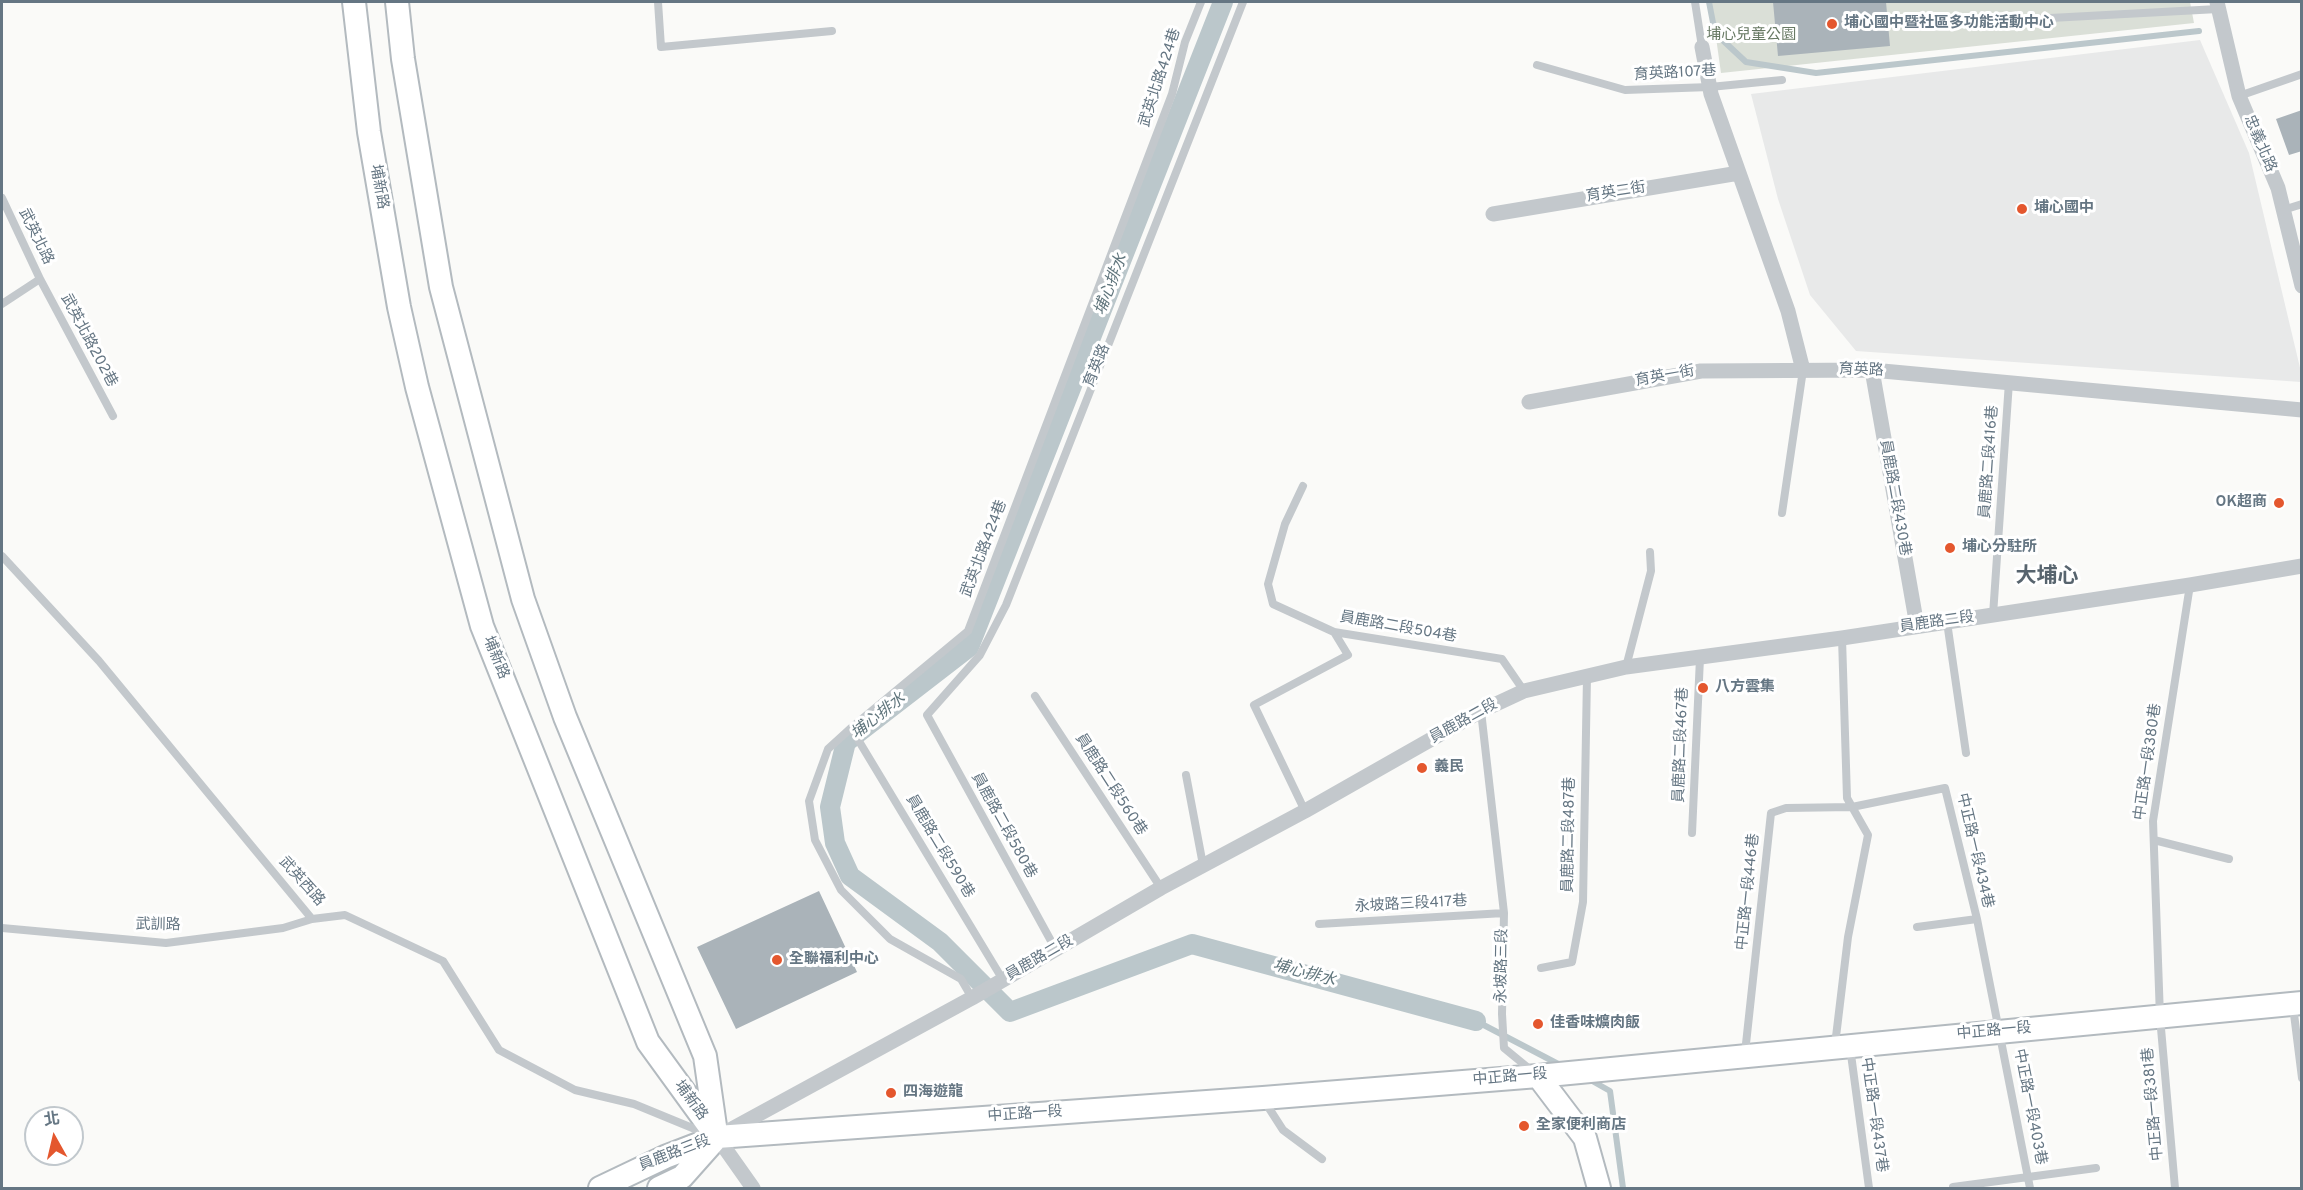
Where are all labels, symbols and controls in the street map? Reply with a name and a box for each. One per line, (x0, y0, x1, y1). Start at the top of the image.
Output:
place label: 埔心國中暨社區多功能活動中心 (1844, 15, 2054, 33)
marker: 埔心國中暨社區多功能活動中心 (1825, 17, 1839, 31)
street label: 武英北路424巷 (1137, 26, 1185, 130)
park label: 埔心兒童公園 (1706, 27, 1796, 45)
street label: 育英路107巷 (1633, 63, 1717, 85)
street label: 忠義北路 (2239, 113, 2279, 175)
street label: 埔新路 (365, 163, 391, 211)
street label: 育英二街 (1585, 179, 1647, 207)
place label: 埔心國中 (2034, 200, 2094, 218)
marker: 埔心國中 (2015, 202, 2029, 216)
street label: 武英北路 (14, 206, 56, 268)
water label: 埔心排水 (1092, 252, 1132, 318)
street label: 武英北路202巷 (56, 291, 120, 391)
street label: 育英路 (1081, 342, 1115, 390)
street label: 育英路 (1838, 361, 1884, 381)
street label: 育英一街 (1634, 363, 1696, 391)
street label: 員鹿路二段416巷 (1977, 405, 2003, 519)
street label: 員鹿路二段430巷 (1875, 438, 1913, 558)
place label: OK超商 (2216, 494, 2267, 512)
marker: OK超商 (2272, 496, 2286, 510)
street label: 武英北路424巷 (958, 498, 1012, 600)
place label: 埔心分駐所 (1962, 539, 2037, 557)
marker: 埔心分駐所 (1943, 541, 1957, 555)
district label: 大埔心 (2016, 565, 2078, 591)
street label: 員鹿路二段504巷 (1338, 609, 1458, 647)
street label: 員鹿路二段 (1899, 609, 1975, 637)
street label: 埔新路 (478, 634, 512, 682)
place label: 八方雲集 (1715, 679, 1775, 697)
marker: 八方雲集 (1696, 681, 1710, 695)
street label: 員鹿路二段467巷 (1671, 687, 1693, 803)
water label: 埔心排水 (848, 690, 910, 744)
street label: 員鹿路二段 (1427, 696, 1501, 748)
street label: 中正路一段380巷 (2132, 702, 2166, 822)
street label: 員鹿路二段560巷 (1070, 731, 1150, 839)
place label: 義民 (1434, 759, 1464, 777)
marker: 義民 (1415, 761, 1429, 775)
street label: 員鹿路二段580巷 (967, 770, 1039, 882)
street label: 員鹿路二段487巷 (1560, 777, 1580, 893)
street label: 員鹿路二段590巷 (901, 792, 977, 902)
street label: 中正路一段434巷 (1952, 792, 1996, 910)
street label: 中正路一段446巷 (1734, 833, 1764, 951)
street label: 武英西路 (274, 854, 328, 910)
street label: 永坡路三段417巷 (1354, 893, 1468, 917)
street label: 武訓路 (135, 917, 181, 935)
street label: 永坡路三段 (1493, 928, 1513, 1004)
street label: 員鹿路二段 (1003, 932, 1077, 986)
place label: 全聯福利中心 (789, 951, 879, 969)
marker: 全聯福利中心 (770, 953, 784, 967)
water label: 埔心排水 (1271, 956, 1337, 992)
place label: 佳香味爌肉飯 (1550, 1015, 1640, 1033)
marker: 佳香味爌肉飯 (1531, 1017, 1545, 1031)
street label: 中正路一段 (1956, 1020, 2032, 1044)
street label: 中正路一段403巷 (2009, 1047, 2049, 1167)
street label: 中正路一段381巷 (2140, 1047, 2168, 1161)
street label: 中正路一段437巷 (1856, 1056, 1890, 1174)
street label: 中正路一段 (1472, 1066, 1548, 1090)
street label: 埔新路 (669, 1078, 711, 1124)
place label: 四海遊龍 (903, 1084, 963, 1102)
marker: 四海遊龍 (884, 1086, 898, 1100)
street label: 中正路一段 (987, 1103, 1063, 1127)
north arrow (24, 1106, 84, 1166)
text: 北 (42, 1109, 61, 1131)
place label: 全家便利商店 (1536, 1117, 1626, 1135)
marker: 全家便利商店 (1517, 1119, 1531, 1133)
street label: 員鹿路三段 (637, 1132, 713, 1176)

